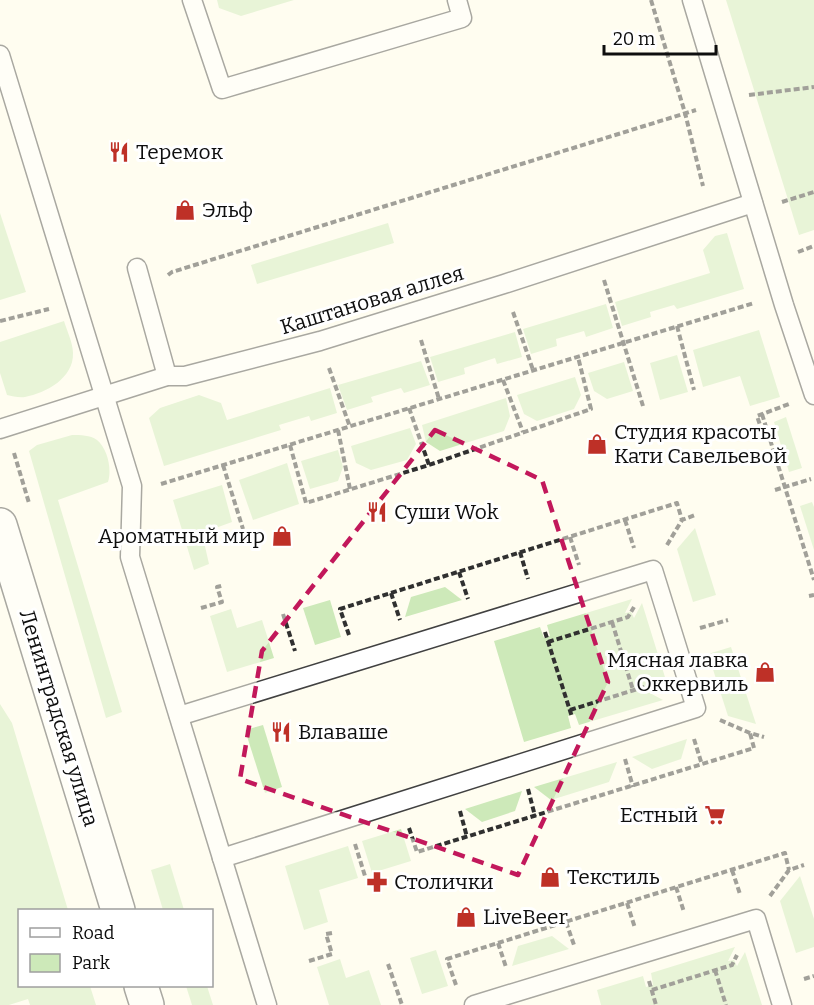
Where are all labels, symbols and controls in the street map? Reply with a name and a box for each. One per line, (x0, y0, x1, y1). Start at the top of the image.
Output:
scale bar (604, 18, 716, 56)
text: 20 m (613, 28, 655, 50)
place label: Теремок (136, 139, 224, 165)
restaurant icon: Теремок (107, 140, 131, 164)
place label: Эльф (202, 197, 253, 223)
shop icon: Эльф (173, 198, 197, 222)
street label: Каштановая аллея (277, 260, 467, 340)
place label: Студия красоты Кати Савельевой (614, 419, 787, 469)
shop icon: Студия красоты Кати Савельевой (585, 432, 609, 456)
place label: Суши Wok (394, 499, 499, 525)
restaurant icon: Суши Wok (365, 500, 389, 524)
place label: Ароматный мир (98, 523, 265, 549)
shop icon: Ароматный мир (270, 524, 294, 548)
street label: Ленинградская улица (14, 606, 105, 830)
place label: Мясная лавка Оккервиль (607, 647, 748, 697)
shop icon: Мясная лавка Оккервиль (753, 660, 777, 684)
place label: Влаваше (298, 719, 388, 745)
restaurant icon: Влаваше (269, 720, 293, 744)
place label: Естный (620, 802, 698, 828)
supermarket icon: Естный (703, 803, 727, 827)
place label: Текстиль (567, 864, 660, 890)
shop icon: Текстиль (538, 865, 562, 889)
place label: Столички (394, 869, 494, 895)
pharmacy icon: Столички (365, 870, 389, 894)
place label: LiveBeer (483, 904, 568, 930)
shop icon: LiveBeer (454, 905, 478, 929)
legend (18, 909, 213, 987)
text: Road (72, 922, 115, 944)
text: Park (72, 952, 111, 974)

